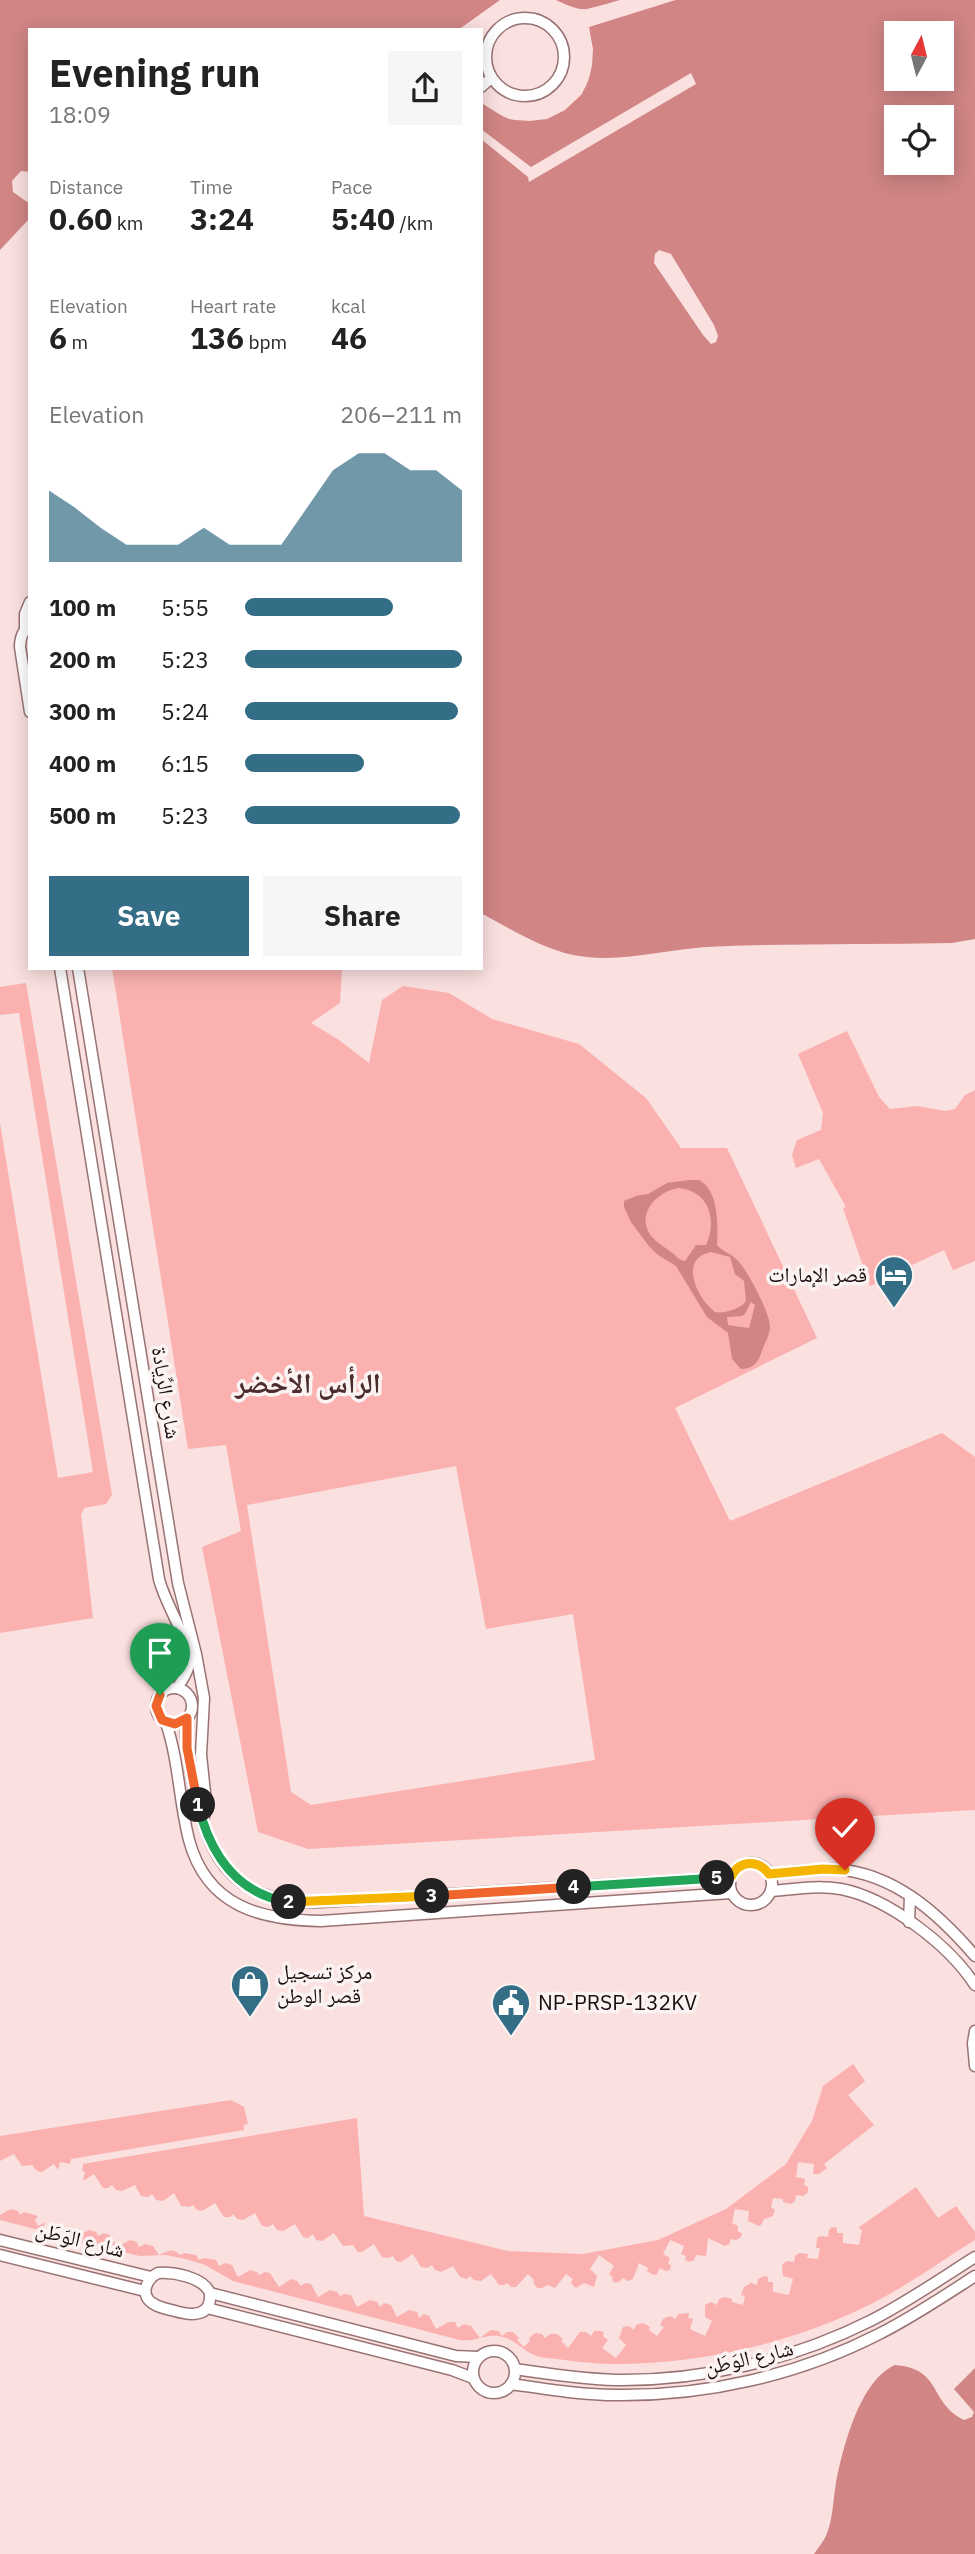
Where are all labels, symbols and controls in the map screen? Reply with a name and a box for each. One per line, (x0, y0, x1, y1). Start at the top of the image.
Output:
north arrow (884, 21, 954, 91)
map controls (884, 21, 954, 175)
text: Evening run (49, 48, 260, 97)
button: share (388, 51, 462, 125)
text: 18:09 (49, 99, 111, 129)
button: locate (884, 105, 954, 175)
text: Distance (49, 175, 123, 199)
text: Time (190, 175, 233, 199)
text: Pace (331, 175, 372, 199)
text: 0.60 (49, 199, 112, 238)
text: 3:24 (190, 199, 254, 238)
text: 5:40 (331, 199, 395, 238)
text: km (112, 211, 143, 235)
text: /km (395, 211, 433, 235)
text: Elevation (49, 294, 128, 318)
text: Heart rate (190, 294, 276, 318)
text: kcal (331, 294, 366, 318)
text: 6 (49, 318, 67, 357)
text: 136 (190, 318, 244, 357)
text: 46 (331, 318, 367, 357)
text: m (67, 330, 88, 354)
text: bpm (244, 330, 287, 354)
text: Elevation (49, 399, 144, 429)
text: 206–211 m (340, 399, 462, 429)
text: 100 m (49, 592, 116, 622)
text: 5:55 (161, 592, 209, 622)
text: 200 m (49, 644, 116, 674)
text: 5:23 (161, 644, 209, 674)
text: 300 m (49, 696, 116, 726)
text: 5:24 (161, 696, 209, 726)
text: 400 m (49, 748, 116, 778)
text: 6:15 (161, 748, 209, 778)
text: 500 m (49, 800, 116, 830)
text: 5:23 (161, 800, 209, 830)
button: Save (49, 876, 249, 956)
button: Share (263, 876, 462, 956)
hotel icon: قصر الإمارات (873, 1254, 915, 1309)
place label: قصر الإمارات (768, 1260, 867, 1288)
street label: شارع الرِّيادة (146, 1345, 188, 1441)
district label: الرأس الأخضر (234, 1364, 381, 1401)
pin (130, 1623, 190, 1695)
icon: arrive (141, 1634, 179, 1672)
pin: 1 (180, 1787, 216, 1822)
text: 1 (192, 1792, 203, 1816)
pin (815, 1798, 875, 1870)
icon: check (826, 1809, 864, 1847)
pin: 5 (700, 1860, 734, 1896)
text: 5 (711, 1865, 722, 1889)
pin: 4 (556, 1870, 592, 1904)
text: 4 (568, 1874, 579, 1898)
pin: 3 (414, 1878, 450, 1913)
text: 3 (426, 1883, 437, 1907)
pin: 2 (272, 1884, 306, 1920)
text: 2 (283, 1889, 294, 1913)
place label: مركز تسجيل قصر الوطن (277, 1957, 372, 2009)
shop icon: مركز تسجيل قصر الوطن (229, 1963, 271, 2018)
public building icon: NP-PRSP-132KV (490, 1982, 532, 2037)
place label: NP-PRSP-132KV (538, 1988, 697, 2016)
street label: شارع الوَطَن (33, 2215, 127, 2264)
street label: شارع الوَطَن (702, 2333, 796, 2381)

